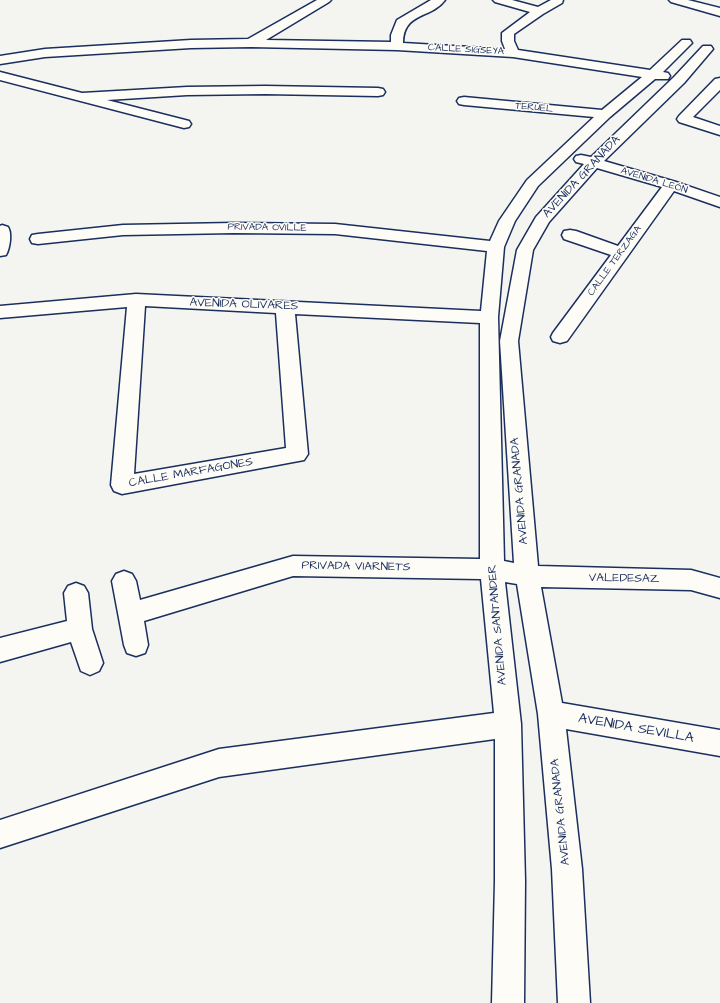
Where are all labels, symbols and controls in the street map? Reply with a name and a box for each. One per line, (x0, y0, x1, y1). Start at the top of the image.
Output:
street label: CALLE SIGSEYA (428, 42, 504, 58)
street label: TERUEL (515, 100, 553, 116)
street label: AVENIDA GRANADA (540, 133, 624, 221)
street label: AVENIDA LEÓN (619, 165, 689, 197)
street label: PRIVADA OVILLE (227, 221, 307, 235)
street label: CALLE TERZAGA (585, 223, 645, 299)
street label: AVENIDA OLIVARES (189, 296, 299, 314)
street label: AVENIDA GRANADA (508, 437, 532, 545)
street label: CALLE MARFAGONES (128, 455, 254, 491)
street label: PRIVADA VIARNETS (301, 559, 411, 575)
street label: AVENIDA SANTANDER (486, 564, 510, 686)
street label: VALEDESAZ (589, 571, 659, 587)
street label: AVENIDA SEVILLA (577, 711, 695, 747)
street label: AVENIDA GRANADA (548, 758, 574, 866)

